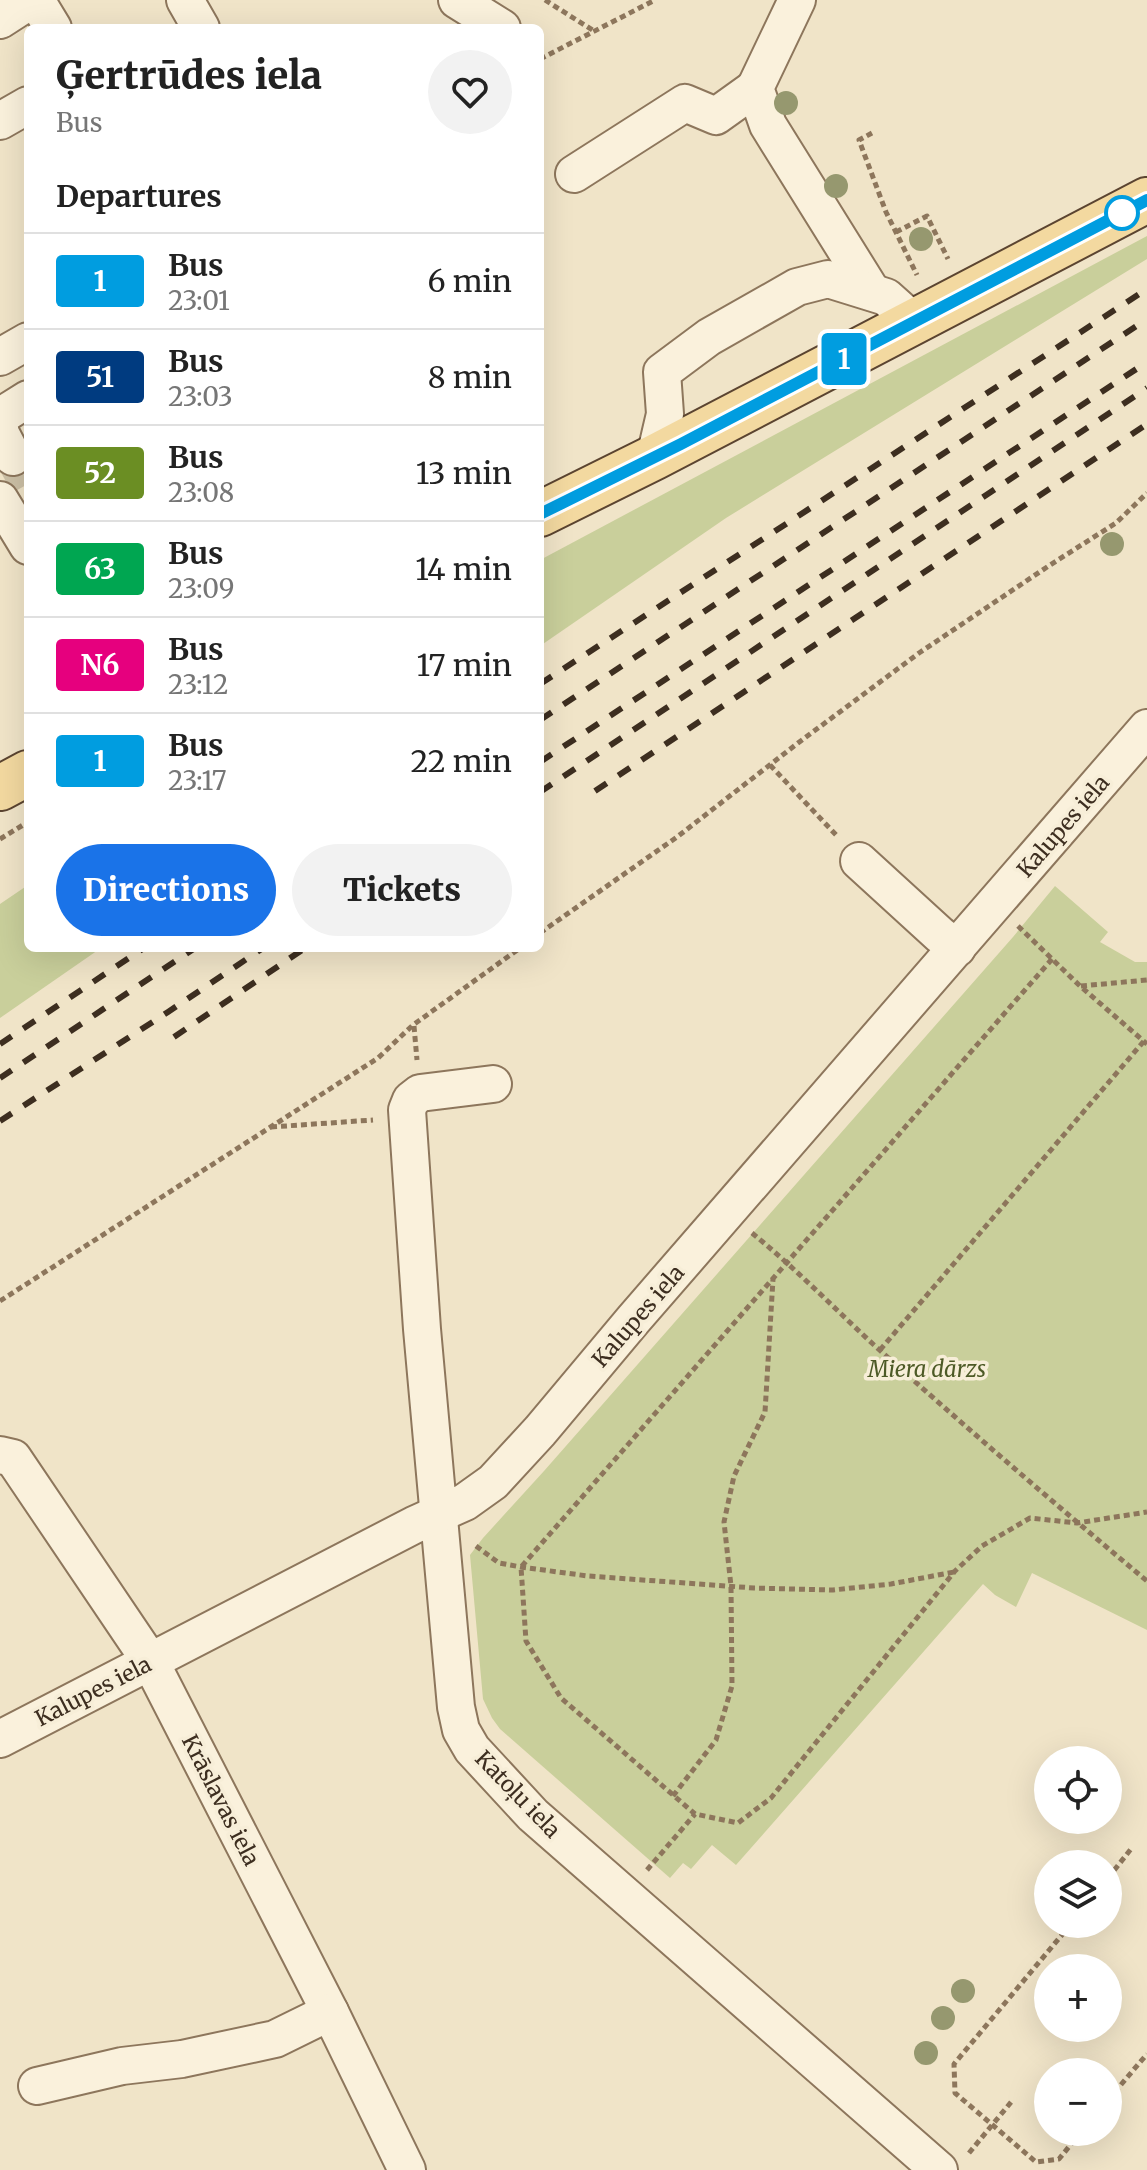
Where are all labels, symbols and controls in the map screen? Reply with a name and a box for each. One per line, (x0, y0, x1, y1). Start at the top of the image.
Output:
button: heart (428, 50, 512, 134)
text: Ģertrūdes iela (56, 52, 322, 99)
text: Bus (56, 106, 102, 139)
text: Departures (56, 177, 222, 215)
unlabelled marker (1105, 196, 1139, 230)
text: Bus (168, 246, 224, 284)
text: 6 min (427, 262, 512, 300)
text: 1 (94, 263, 106, 299)
text: 23:01 (168, 284, 230, 317)
line badge: 1 (818, 333, 870, 385)
text: 1 (838, 341, 850, 377)
text: Bus (168, 342, 224, 380)
text: 8 min (428, 358, 512, 396)
text: 51 (86, 359, 114, 395)
text: 23:03 (168, 380, 233, 413)
text: Bus (168, 438, 224, 476)
text: 13 min (416, 454, 512, 492)
text: 52 (84, 455, 116, 491)
text: 23:08 (168, 476, 234, 509)
text: Bus (168, 534, 224, 572)
text: 14 min (415, 550, 512, 588)
text: 63 (84, 551, 116, 587)
text: 23:09 (168, 572, 235, 605)
text: Bus (168, 630, 224, 668)
text: 17 min (417, 646, 512, 684)
text: N6 (81, 647, 120, 683)
text: 23:12 (168, 668, 228, 701)
text: Bus (168, 726, 224, 764)
text: 22 min (410, 742, 512, 780)
text: 1 (94, 743, 106, 779)
text: 23:17 (168, 764, 227, 797)
street label: Kalupes iela (1011, 769, 1115, 883)
button: Directions (56, 844, 276, 936)
button: Tickets (292, 844, 512, 936)
street label: Kalupes iela (586, 1259, 690, 1373)
park label: Miera dārzs (867, 1355, 986, 1383)
street label: Kalupes iela (30, 1650, 156, 1732)
street label: Krāslavas iela (176, 1730, 266, 1870)
street label: Katoļu iela (469, 1744, 567, 1844)
map controls (1034, 1746, 1122, 2146)
button: locate (1034, 1746, 1122, 1834)
button: layers (1034, 1850, 1122, 1938)
button: + (1034, 1954, 1122, 2042)
button: − (1034, 2058, 1122, 2146)

